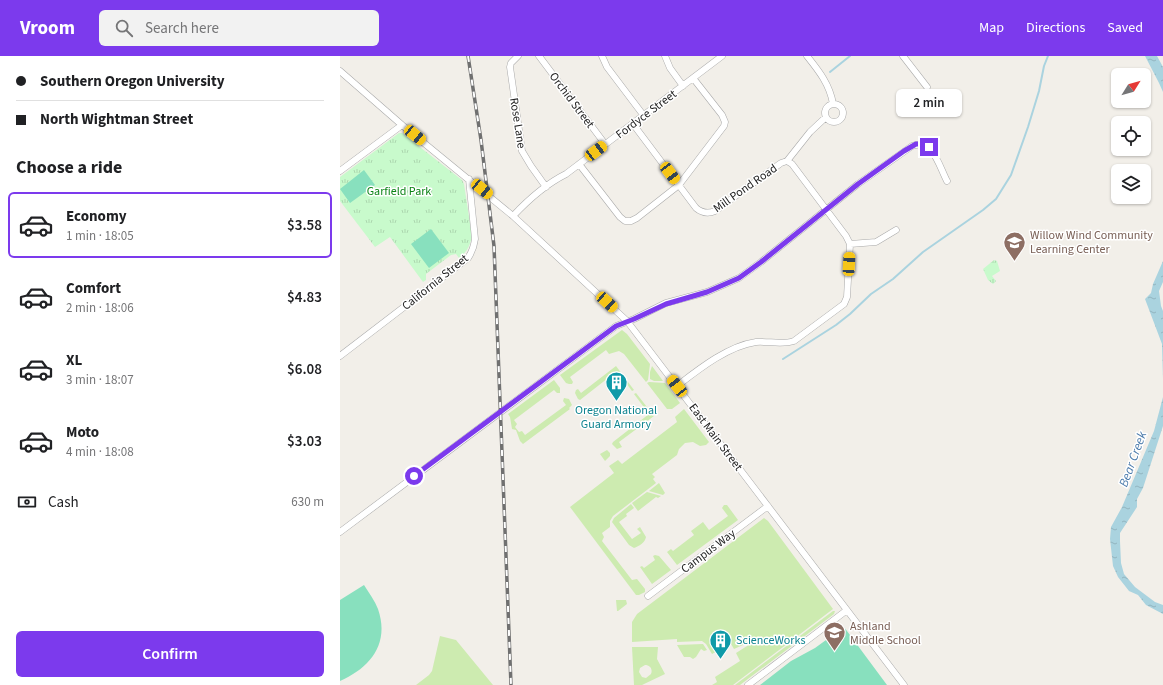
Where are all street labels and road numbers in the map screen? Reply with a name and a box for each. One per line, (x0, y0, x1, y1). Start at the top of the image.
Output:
street label: Orchid Street (545, 69, 598, 132)
street label: Fordyce Street (612, 86, 680, 143)
street label: Rose Lane (505, 97, 530, 150)
street label: Mill Pond Road (710, 160, 781, 217)
street label: California Street (398, 250, 472, 314)
street label: East Main Street (685, 400, 747, 475)
street label: Campus Way (677, 525, 739, 578)

